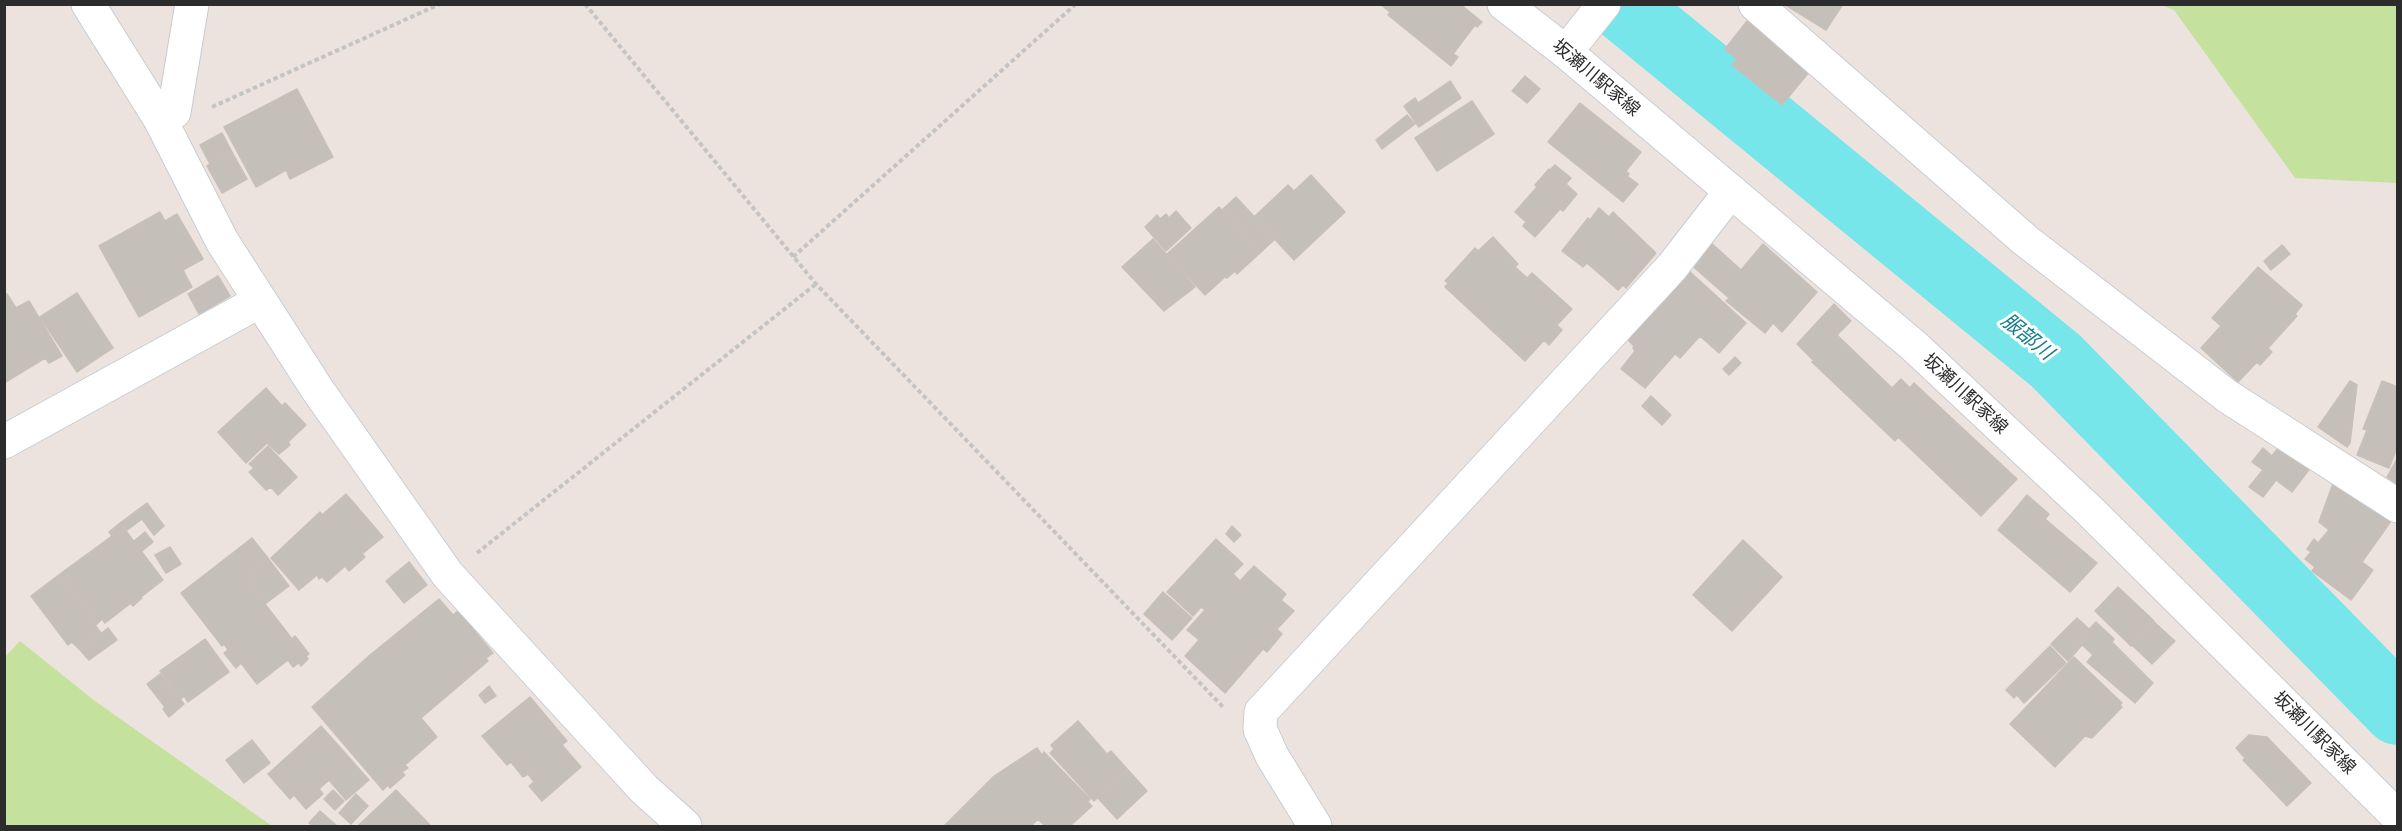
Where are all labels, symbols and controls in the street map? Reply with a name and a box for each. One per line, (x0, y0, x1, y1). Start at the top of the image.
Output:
street label: 坂瀬川駅家線 (1548, 35, 1644, 121)
water label: 服部川 (1996, 309, 2058, 365)
street label: 坂瀬川駅家線 (1918, 349, 2012, 439)
street label: 坂瀬川駅家線 (2268, 687, 2360, 779)

